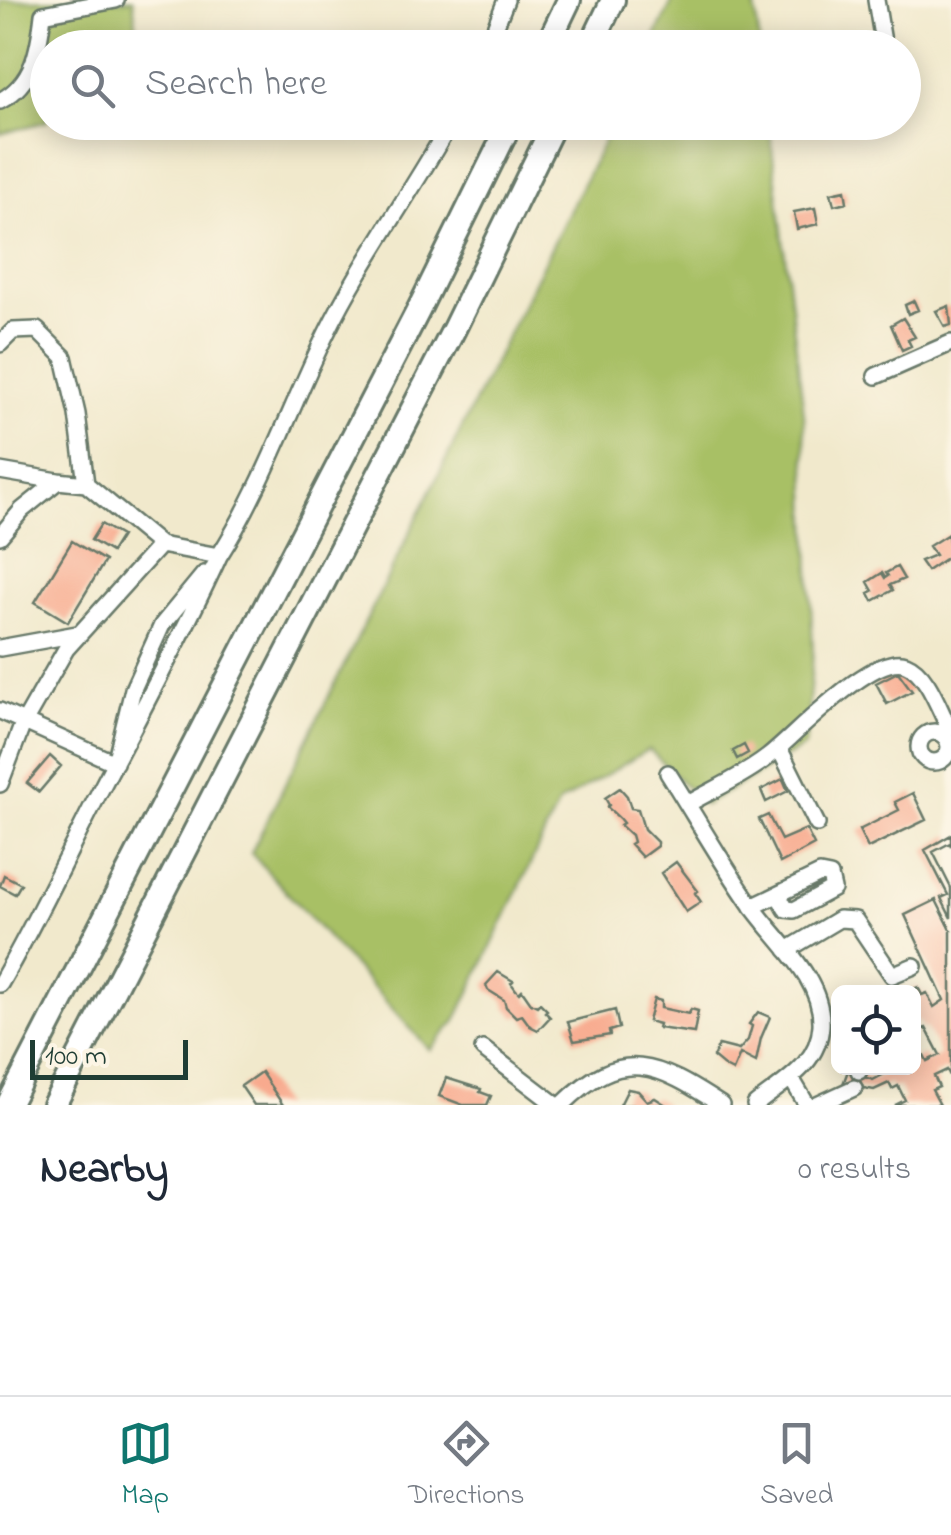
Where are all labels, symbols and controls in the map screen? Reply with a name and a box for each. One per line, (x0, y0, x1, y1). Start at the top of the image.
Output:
search box (30, 30, 921, 140)
text: Search here (145, 57, 327, 113)
icon: search (65, 58, 120, 113)
map controls (831, 985, 921, 1075)
button: locate (831, 985, 921, 1075)
scale bar (30, 1035, 188, 1080)
text: 100 m (45, 1037, 107, 1078)
text: Nearby (40, 1140, 168, 1201)
text: 0 results (798, 1147, 911, 1194)
tab: Map (118, 1416, 173, 1517)
tab: Directions (408, 1416, 525, 1517)
tab: Saved (760, 1416, 833, 1517)

